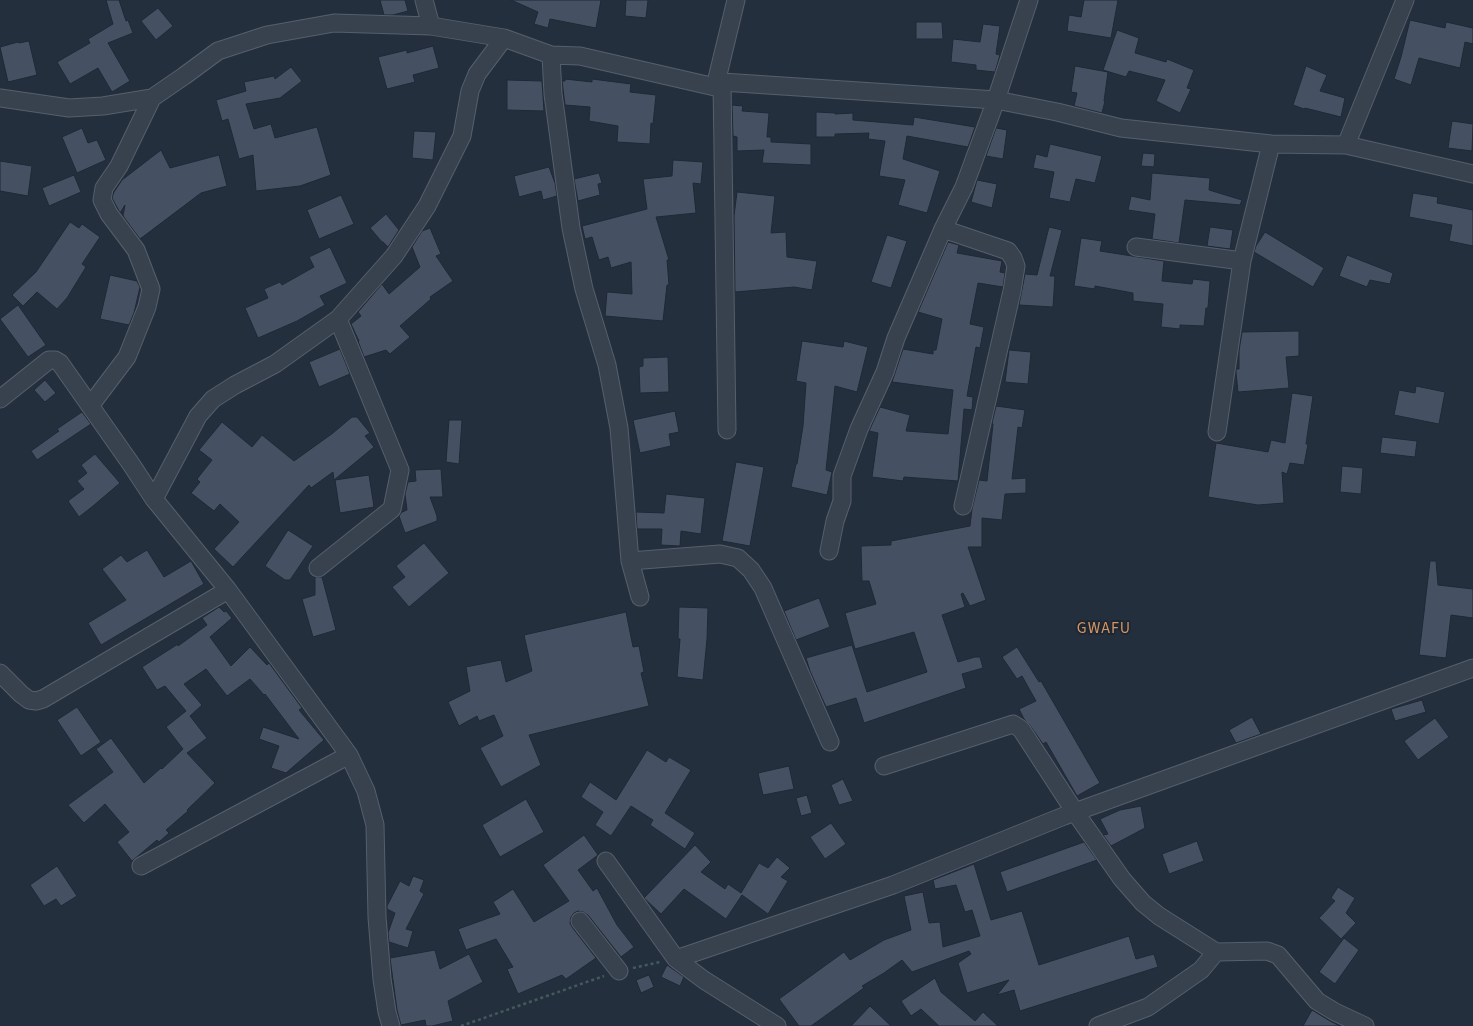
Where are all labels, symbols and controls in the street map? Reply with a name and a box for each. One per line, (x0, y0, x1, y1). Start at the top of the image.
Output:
district label: GWAFU (1077, 619, 1131, 639)

